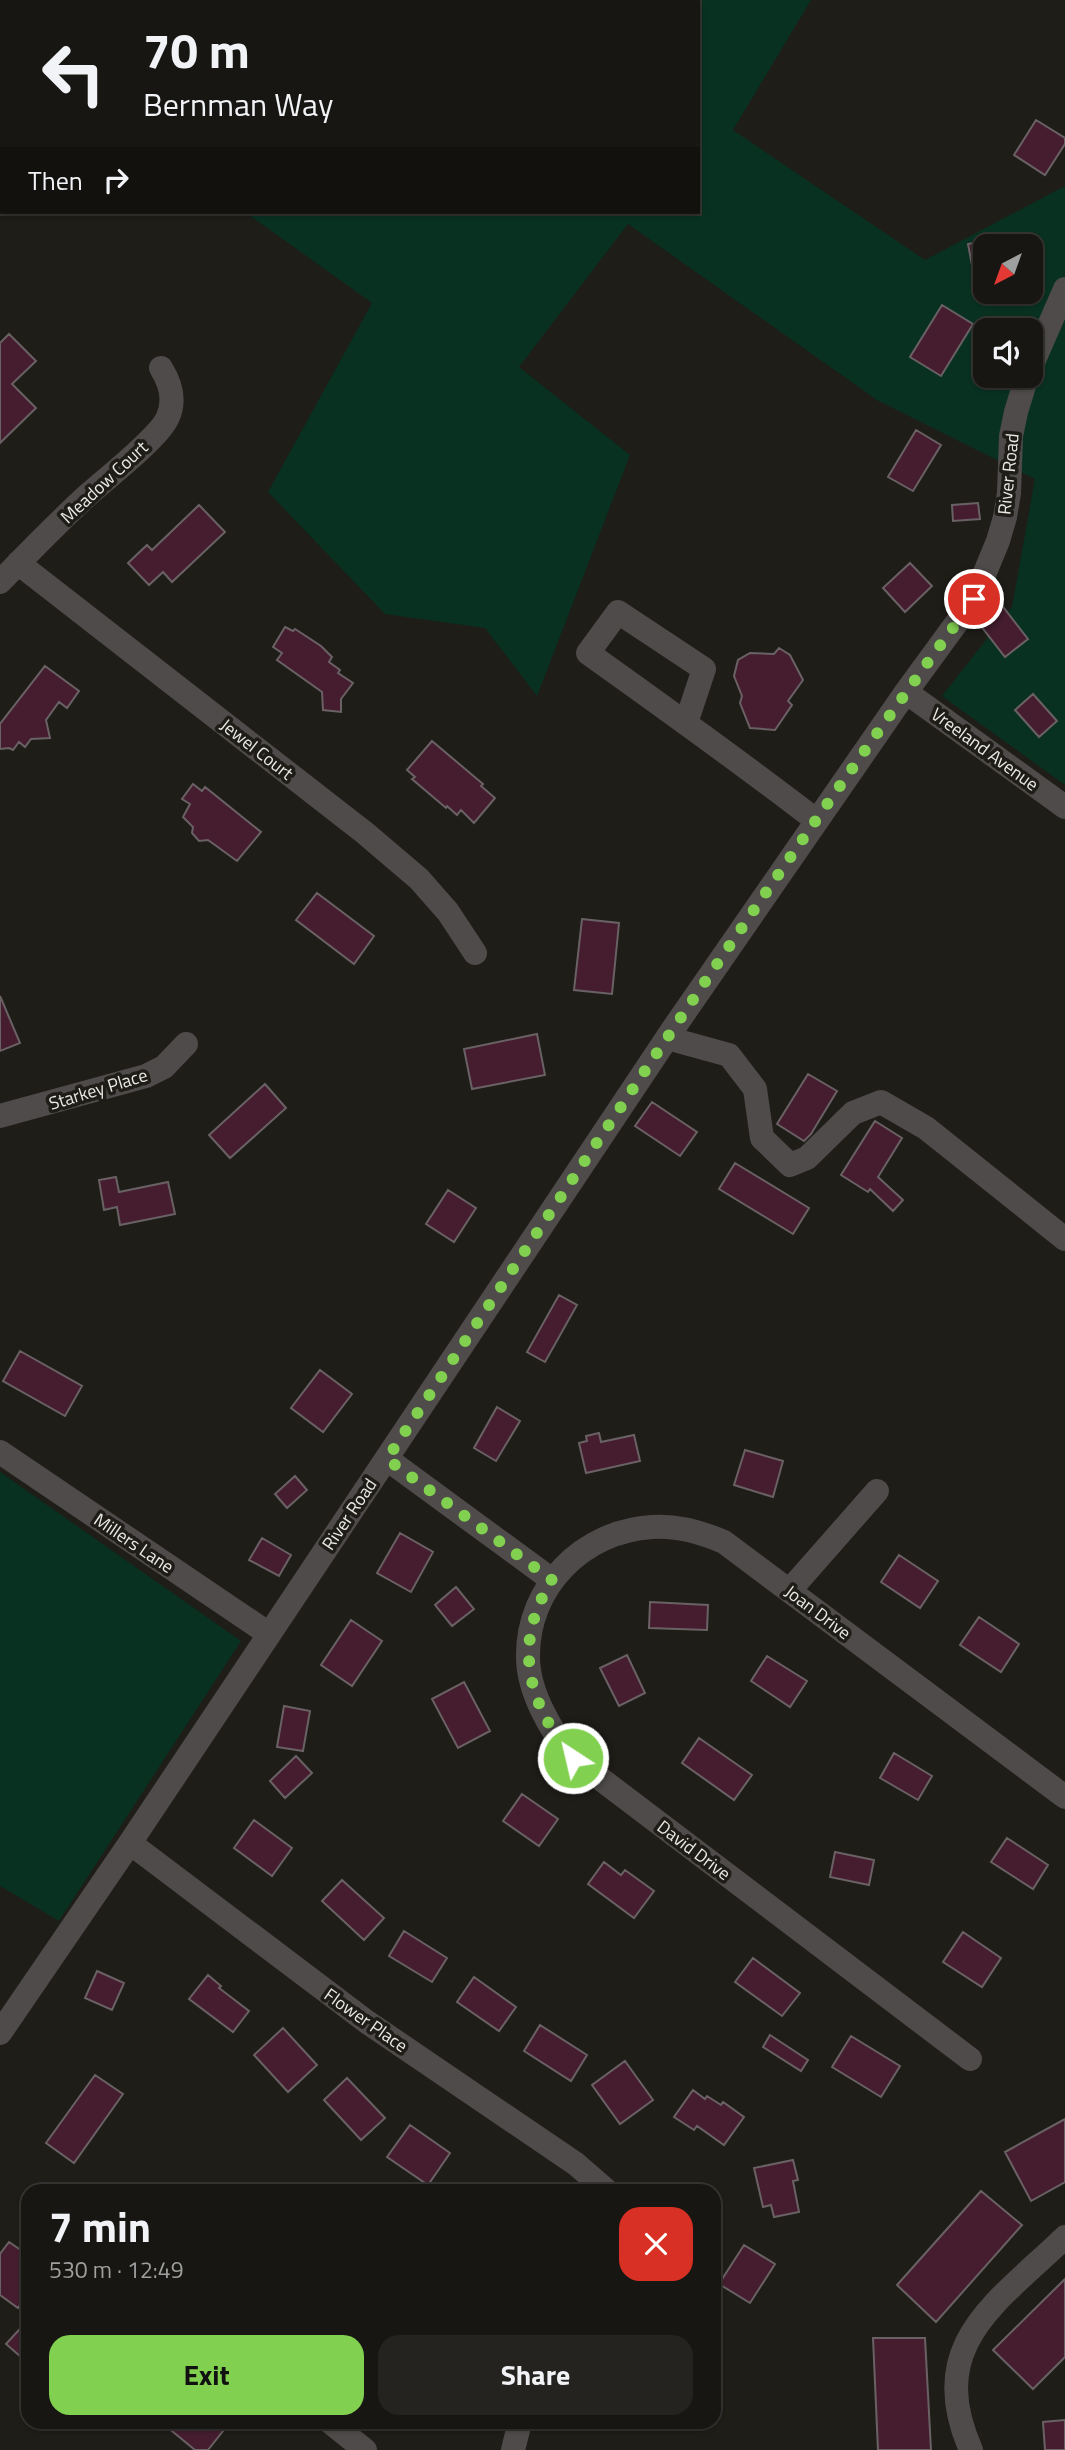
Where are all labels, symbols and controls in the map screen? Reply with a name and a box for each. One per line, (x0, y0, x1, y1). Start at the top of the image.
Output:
text: 70 m (143, 12, 250, 87)
icon: left (28, 28, 119, 119)
text: Bernman Way (143, 80, 333, 128)
text: Then (28, 161, 83, 200)
icon: right (97, 161, 135, 199)
north arrow (973, 234, 1043, 304)
map controls (973, 234, 1043, 388)
button: sound (973, 318, 1043, 388)
street label: River Road (990, 432, 1026, 516)
street label: Meadow Court (54, 434, 154, 530)
pin (944, 569, 1004, 629)
icon: arrive (955, 580, 993, 618)
street label: Vreeland Avenue (926, 701, 1044, 797)
street label: Jewel Court (215, 712, 300, 787)
street label: Starkey Place (45, 1061, 151, 1117)
street label: River Road (315, 1473, 383, 1555)
street label: Millers Lane (89, 1506, 179, 1580)
street label: Joan Drive (779, 1578, 857, 1646)
position arrow (536, 1721, 610, 1795)
street label: David Drive (652, 1813, 736, 1887)
street label: Flower Place (319, 1981, 413, 2059)
text: 7 min (49, 2194, 151, 2258)
button: close (619, 2207, 693, 2281)
text: 530 m · 12:49 (49, 2252, 184, 2287)
button: Exit (49, 2335, 364, 2415)
button: Share (378, 2335, 693, 2415)

